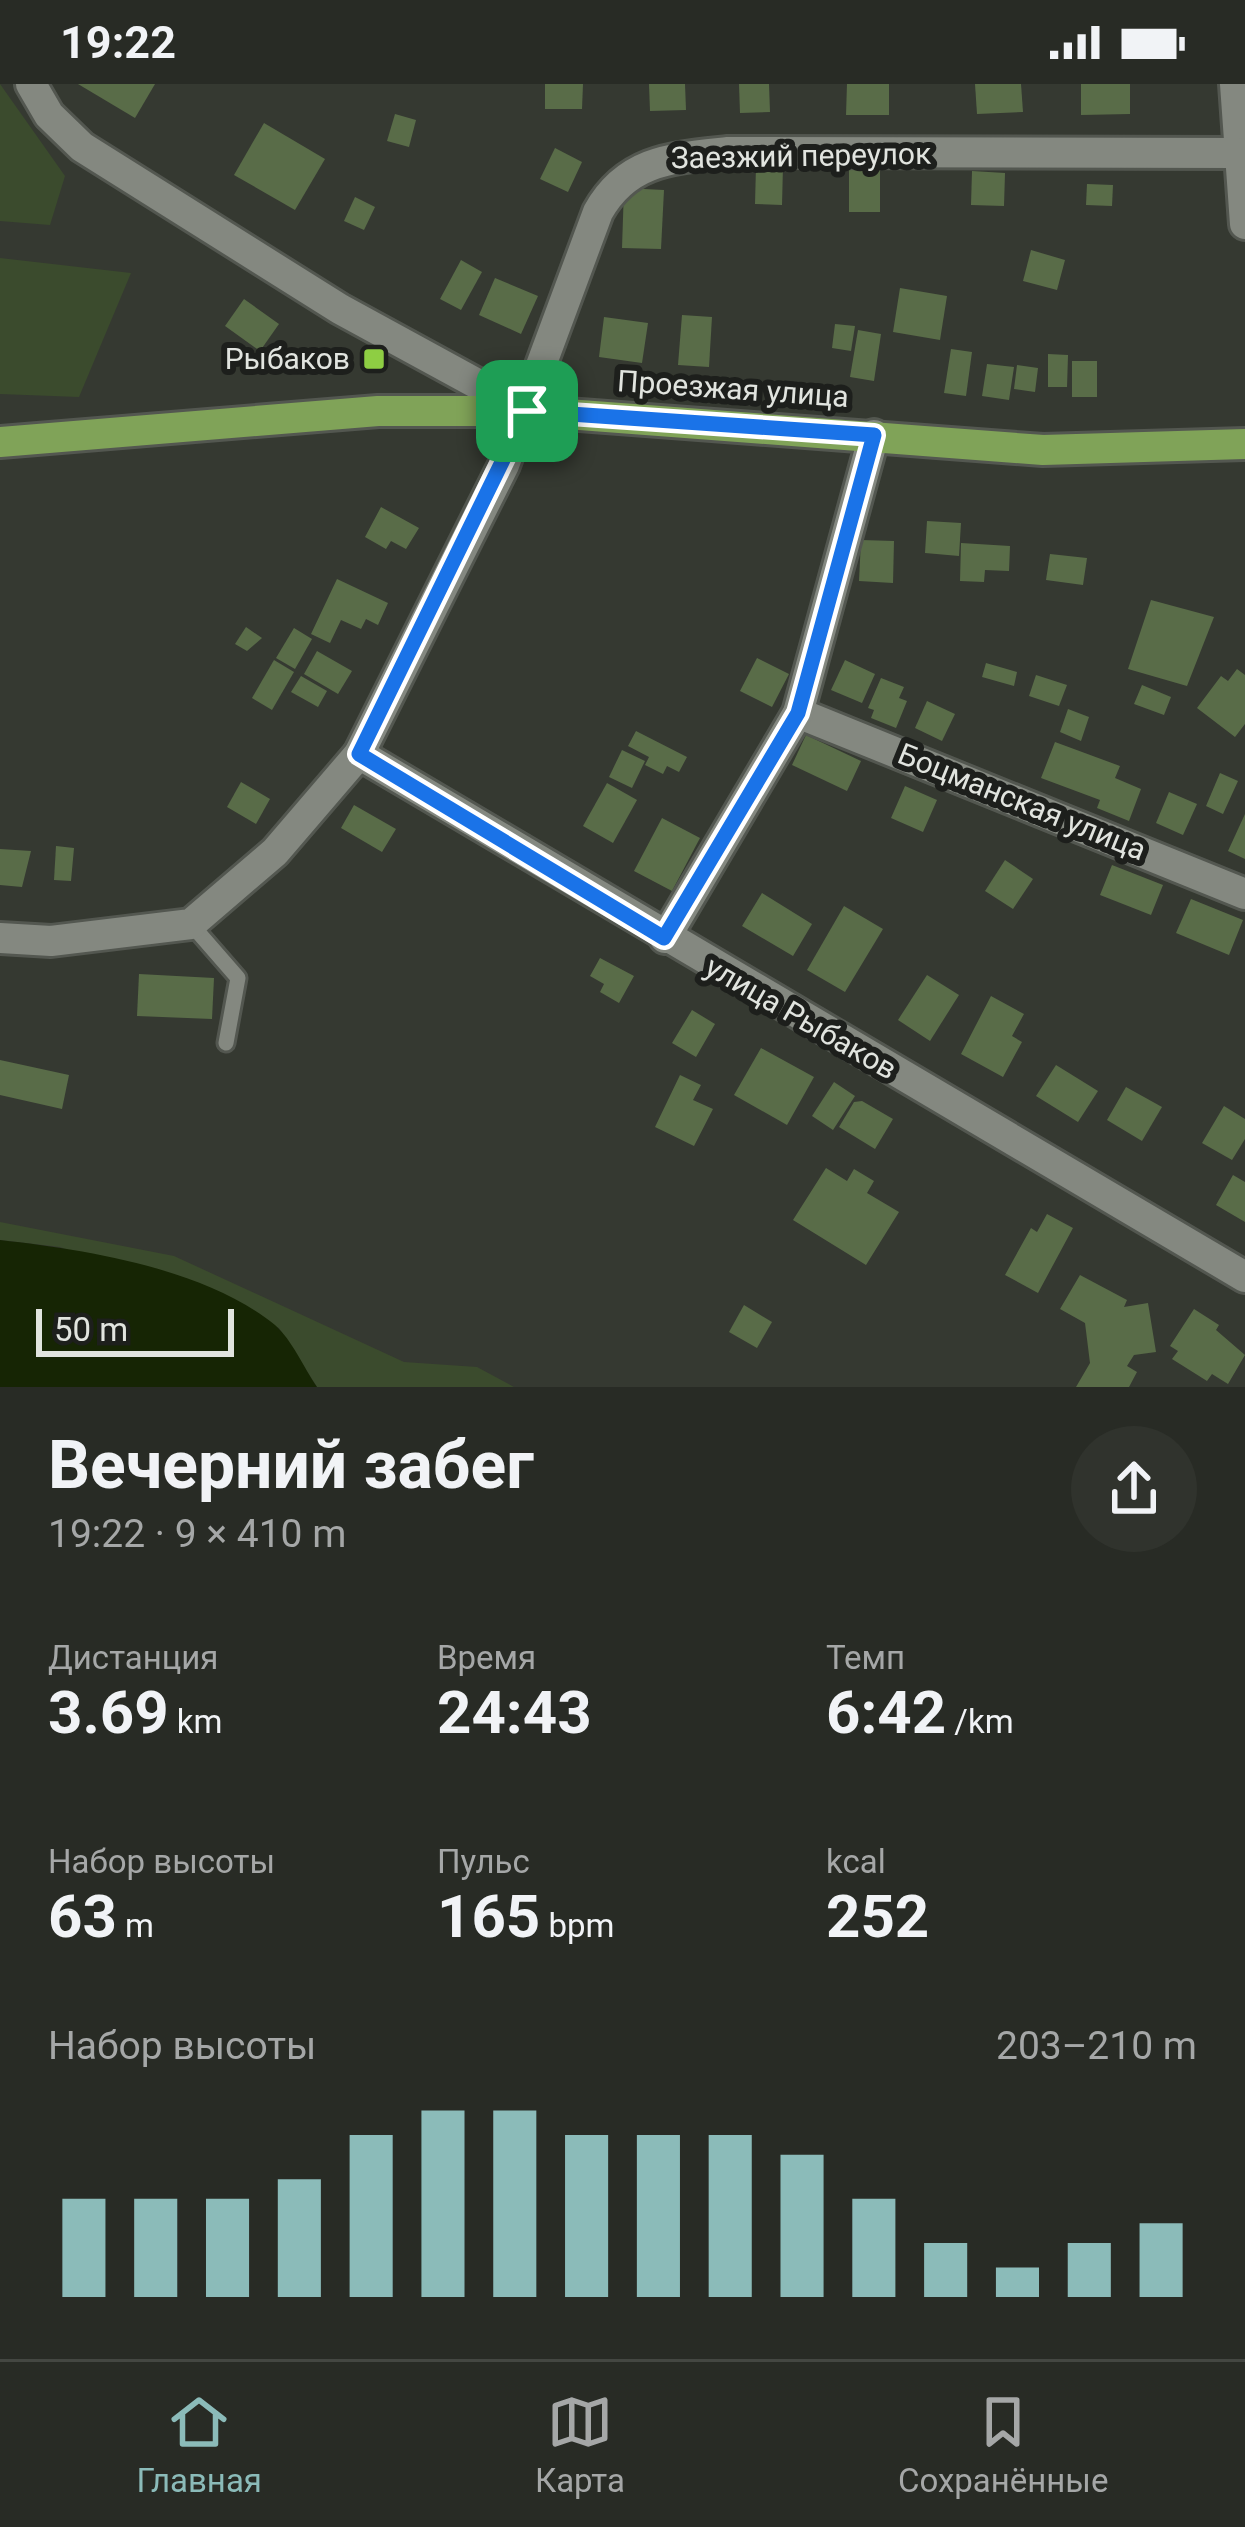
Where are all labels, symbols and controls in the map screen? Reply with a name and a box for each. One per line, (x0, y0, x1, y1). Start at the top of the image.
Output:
text: 19:22 (60, 16, 176, 69)
street label: Заезжий переулок (671, 136, 931, 175)
place label: Рыбаков (225, 341, 350, 376)
marker: Рыбаков (361, 346, 387, 372)
pin (476, 360, 578, 462)
street label: Проезжая улица (616, 363, 850, 414)
icon: arrive (494, 378, 560, 444)
street label: Боцманская улица (893, 736, 1151, 867)
street label: улица Рыбаков (699, 949, 903, 1086)
scale bar (36, 1303, 234, 1356)
text: 50 m (54, 1310, 128, 1349)
button: share (1071, 1426, 1197, 1552)
text: Вечерний забег (48, 1427, 534, 1504)
text: 19:22 · 9 × 410 m (48, 1511, 346, 1557)
text: Дистанция (48, 1638, 218, 1677)
text: Время (437, 1638, 536, 1677)
text: Темп (826, 1638, 905, 1677)
text: 3.69 (48, 1677, 169, 1748)
text: 24:43 (437, 1677, 592, 1748)
text: 6:42 (826, 1677, 946, 1748)
text: km (169, 1702, 223, 1741)
text: /km (946, 1702, 1014, 1741)
text: Набор высоты (48, 1842, 275, 1881)
text: Пульс (437, 1842, 530, 1881)
text: kcal (826, 1842, 886, 1881)
text: 63 (48, 1881, 117, 1952)
text: 165 (437, 1881, 540, 1952)
text: 252 (826, 1881, 929, 1952)
text: m (117, 1906, 154, 1945)
text: bpm (540, 1906, 614, 1945)
text: Набор высоты (48, 2023, 316, 2069)
text: 203–210 m (996, 2023, 1197, 2069)
tab: Главная (137, 2389, 262, 2500)
tab: Карта (535, 2389, 625, 2500)
tab: Сохранённые (898, 2389, 1108, 2500)

